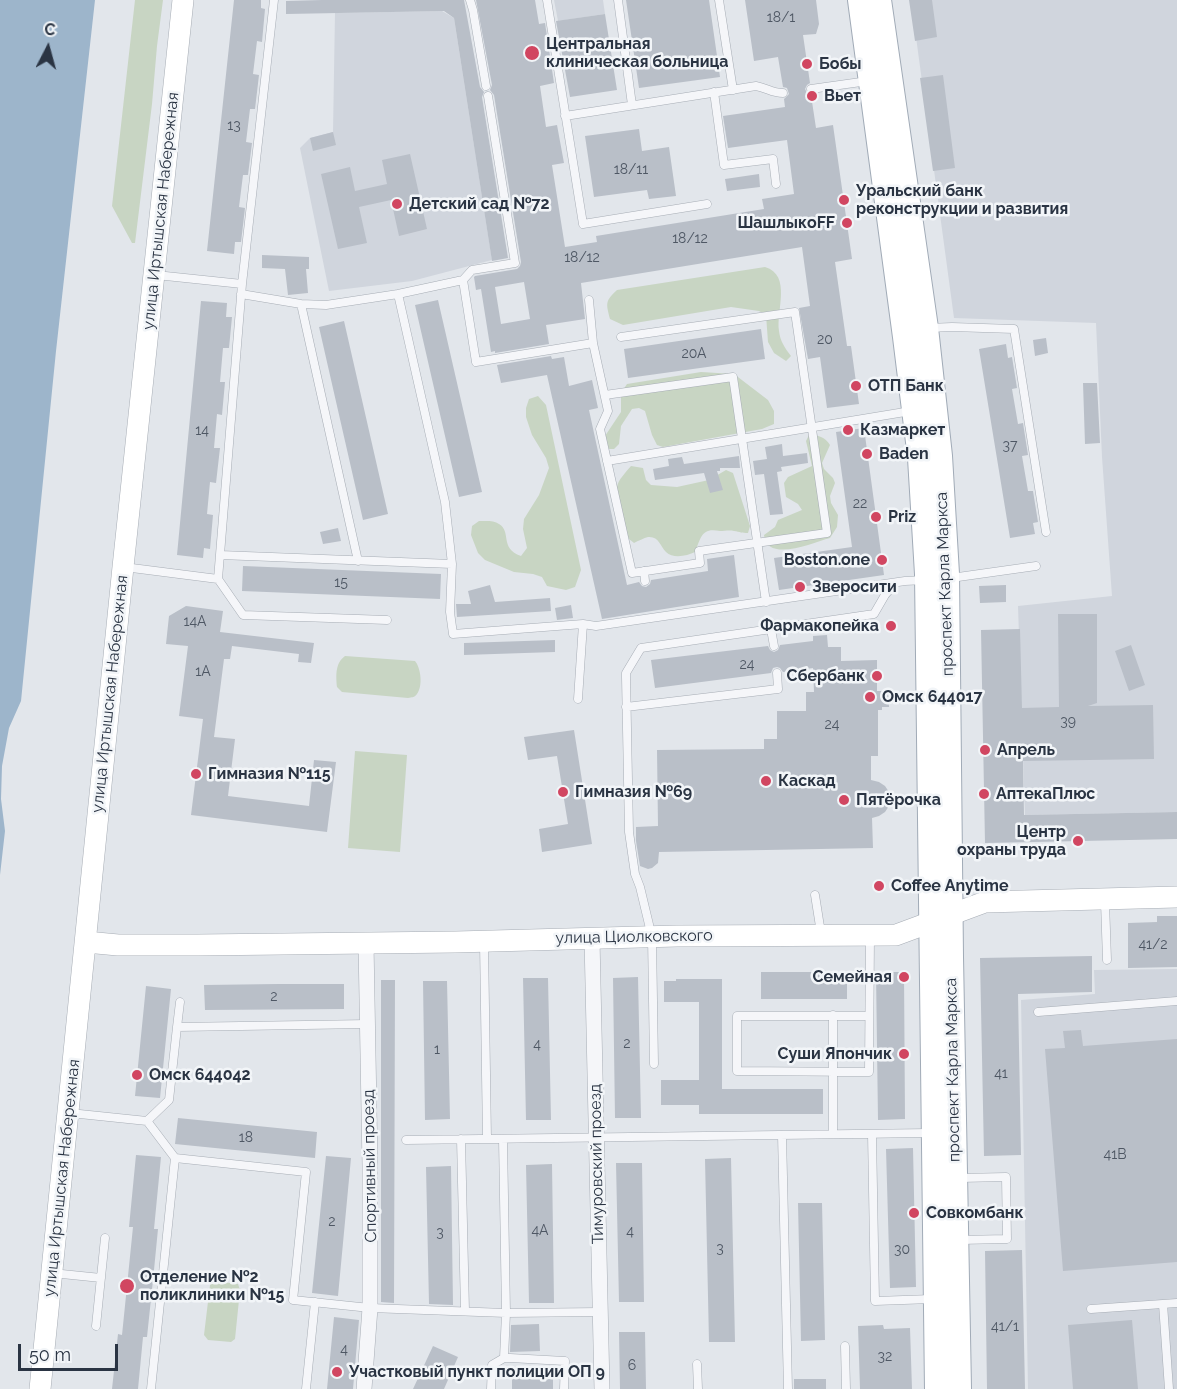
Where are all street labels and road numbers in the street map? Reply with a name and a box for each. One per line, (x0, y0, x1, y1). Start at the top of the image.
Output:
street label: улица Иртышская Набережная (139, 91, 183, 331)
street label: проспект Карла Маркса (932, 492, 958, 676)
street label: улица Иртышская Набережная (88, 574, 132, 814)
street label: улица Циолковского (555, 926, 713, 948)
street label: проспект Карла Маркса (942, 978, 964, 1162)
street label: улица Иртышская Набережная (40, 1058, 84, 1298)
street label: Тимуровский проезд (586, 1084, 608, 1244)
street label: Спортивный проезд (359, 1089, 381, 1243)

